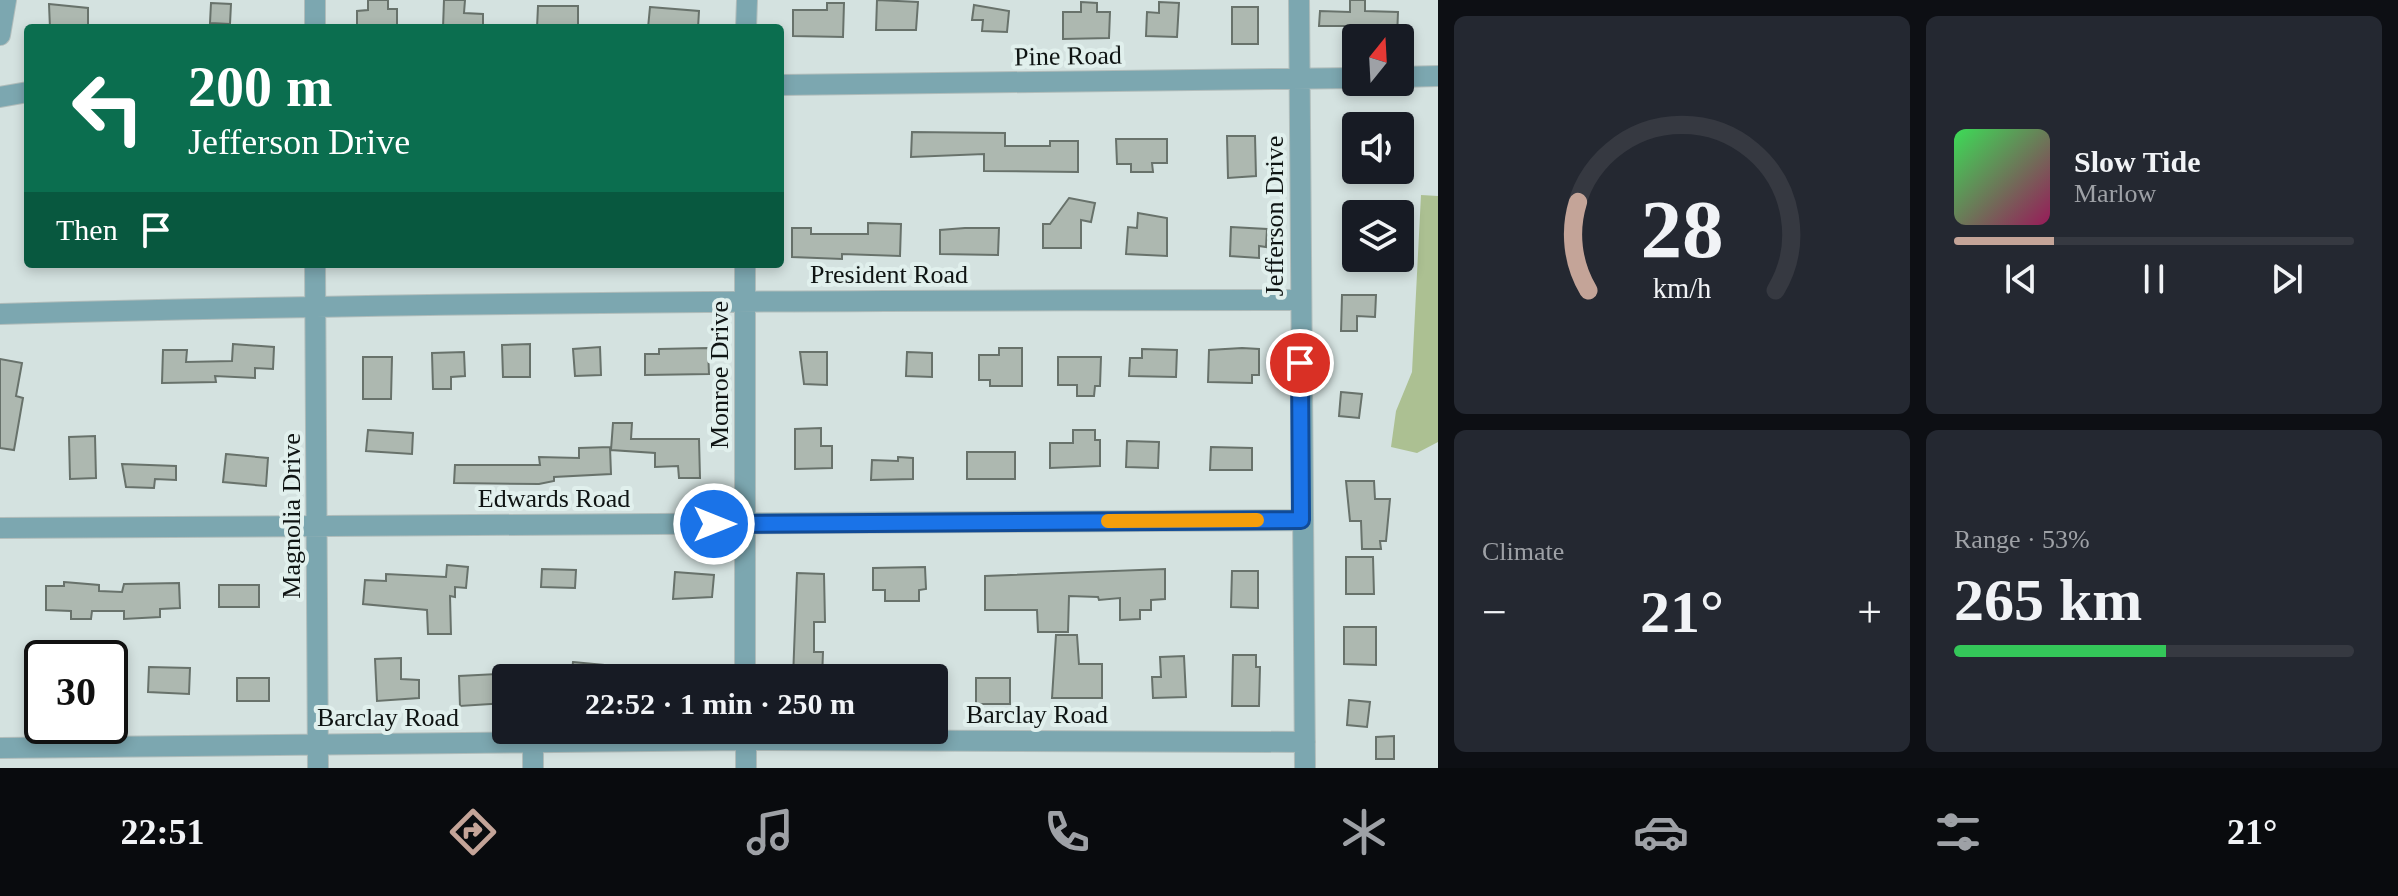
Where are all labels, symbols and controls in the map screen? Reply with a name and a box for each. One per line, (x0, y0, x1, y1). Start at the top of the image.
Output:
north arrow (1342, 24, 1414, 96)
map controls (1342, 24, 1414, 272)
street label: Pine Road (1014, 41, 1122, 71)
icon: left (56, 56, 160, 160)
text: 200 m (188, 56, 333, 118)
button: sound (1342, 112, 1414, 184)
text: Jefferson Drive (188, 122, 410, 162)
street label: Jefferson Drive (1260, 136, 1289, 296)
text: Slow Tide (2074, 145, 2200, 178)
text: Marlow (2074, 179, 2156, 208)
text: 28 (1640, 183, 1724, 275)
button: layers (1342, 200, 1414, 272)
icon: arrive (134, 208, 178, 252)
text: Then (56, 213, 118, 246)
icon: previous (1999, 257, 2043, 301)
icon: pause (2132, 257, 2176, 301)
icon: next (2265, 257, 2309, 301)
street label: President Road (810, 260, 968, 289)
text: km/h (1653, 273, 1711, 304)
street label: Monroe Drive (705, 301, 734, 449)
pin (1266, 329, 1334, 397)
icon: arrive (1278, 341, 1322, 385)
street label: Magnolia Drive (277, 433, 306, 599)
position arrow (672, 482, 756, 566)
street label: Edwards Road (478, 484, 630, 513)
text: Range · 53% (1954, 525, 2090, 554)
text: Climate (1482, 537, 1564, 566)
text: 265 km (1954, 567, 2142, 633)
text: 21° (1640, 579, 1724, 645)
text: − (1482, 588, 1507, 637)
text: + (1857, 588, 1882, 637)
speed limit sign: 30 (24, 640, 128, 744)
text: 22:52 · 1 min · 250 m (585, 687, 855, 720)
street label: Barclay Road (966, 700, 1108, 729)
street label: Barclay Road (317, 703, 459, 732)
icon: directions (445, 804, 501, 860)
icon: music (742, 804, 798, 860)
icon: phone (1039, 804, 1095, 860)
icon: climate (1336, 804, 1392, 860)
icon: car (1633, 804, 1689, 860)
icon: filters (1930, 804, 1986, 860)
text: 22:51 (120, 812, 204, 852)
text: 21° (2227, 812, 2277, 852)

